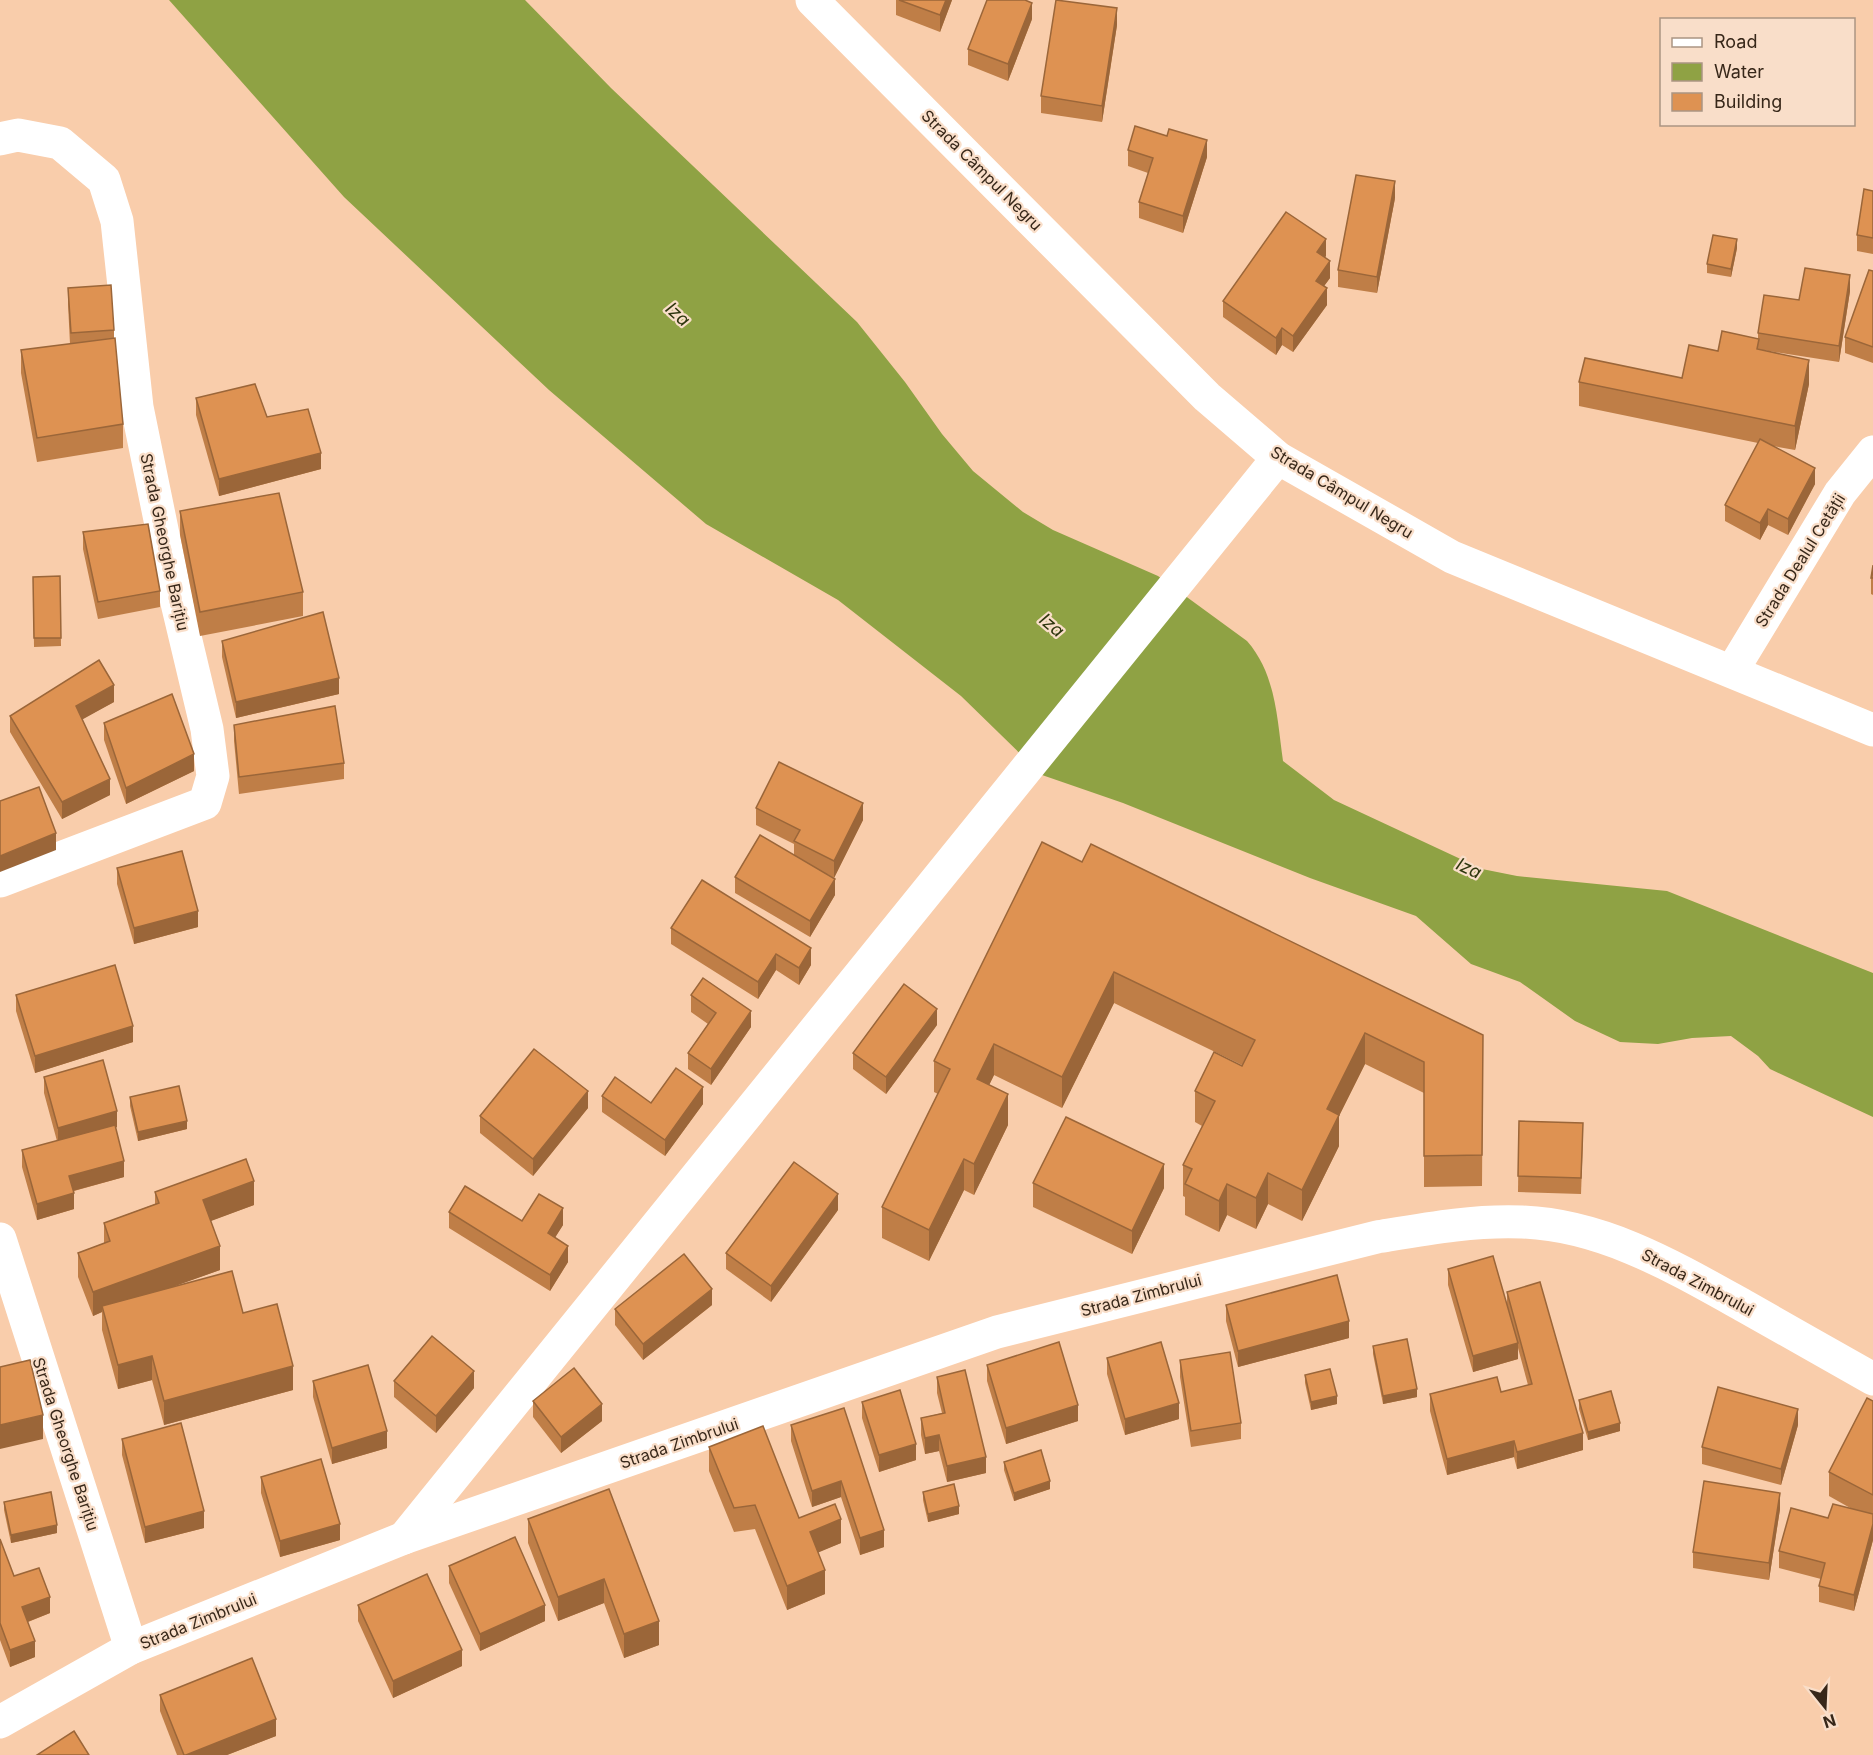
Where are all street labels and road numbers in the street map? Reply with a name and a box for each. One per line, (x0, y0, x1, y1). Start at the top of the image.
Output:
street label: Strada Câmpul Negru (917, 105, 1047, 235)
street label: Strada Câmpul Negru (1267, 442, 1417, 542)
street label: Strada Gheorghe Barițiu (136, 451, 194, 633)
street label: Strada Dealul Cetății (1751, 489, 1849, 631)
street label: Strada Zimbrului (1638, 1244, 1758, 1320)
street label: Strada Zimbrului (1078, 1269, 1204, 1321)
street label: Strada Gheorghe Barițiu (29, 1355, 103, 1533)
street label: Strada Zimbrului (617, 1413, 741, 1473)
street label: Strada Zimbrului (137, 1588, 259, 1654)

